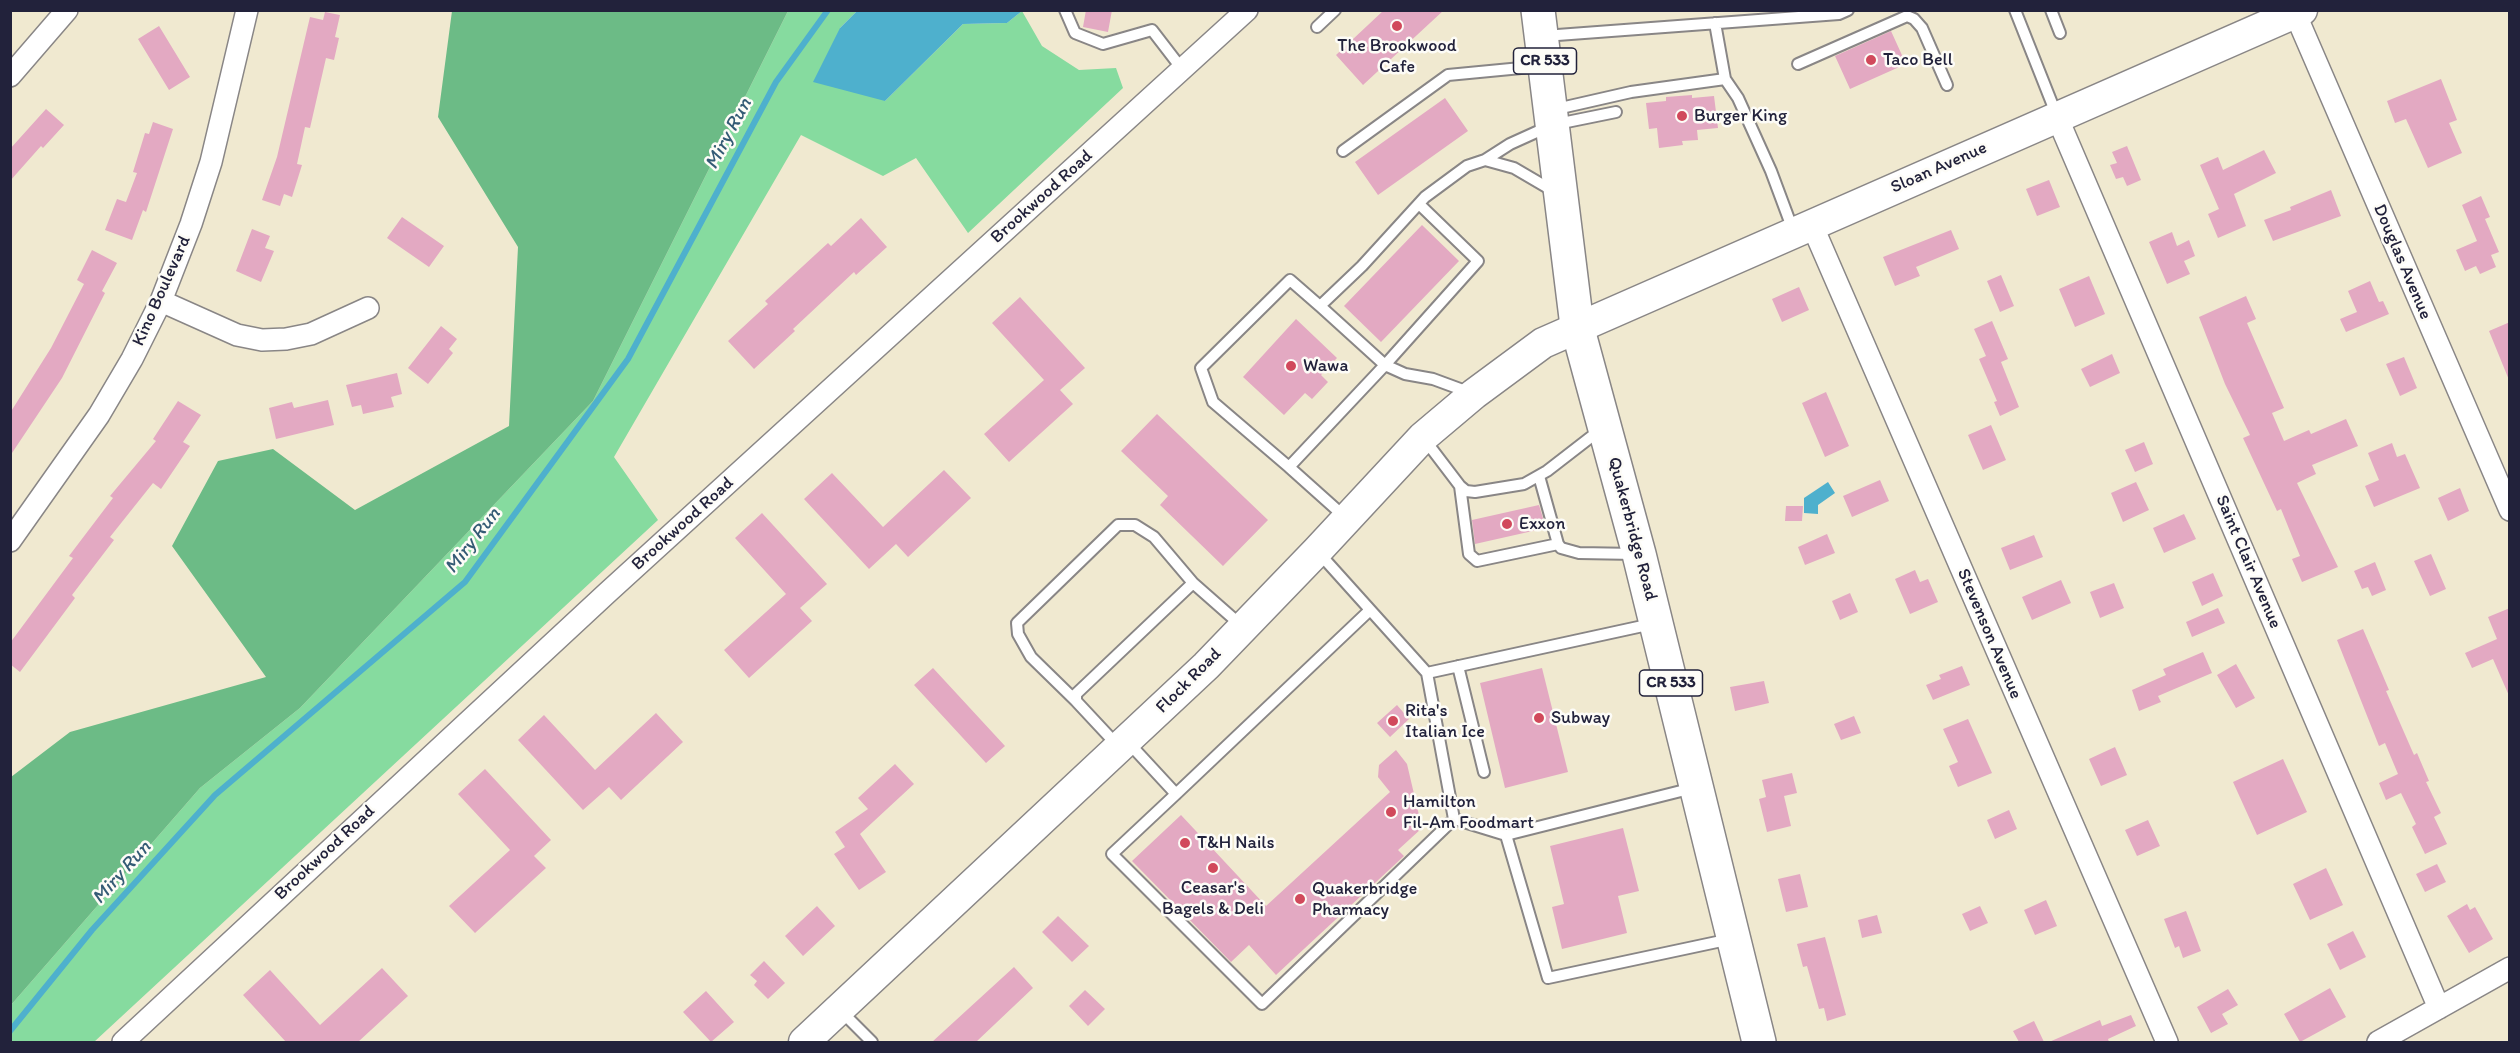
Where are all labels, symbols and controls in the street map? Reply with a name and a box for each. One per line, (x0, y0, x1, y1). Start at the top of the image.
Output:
marker: The Brookwood Cafe (1390, 19, 1404, 33)
place label: The Brookwood Cafe (1337, 35, 1457, 78)
road number: CR 533 (1514, 48, 1576, 74)
place label: Taco Bell (1883, 49, 1953, 71)
marker: Taco Bell (1864, 53, 1878, 67)
water label: Miry Run (700, 94, 758, 174)
place label: Burger King (1694, 105, 1787, 127)
marker: Burger King (1675, 109, 1689, 123)
street label: Sloan Avenue (1887, 137, 1991, 199)
street label: Brookwood Road (987, 146, 1097, 248)
street label: Douglas Avenue (2368, 201, 2436, 323)
street label: Kino Boulevard (128, 232, 196, 350)
place label: Wawa (1303, 355, 1348, 377)
marker: Wawa (1284, 359, 1298, 373)
street label: Quakerbridge Road (1602, 455, 1662, 603)
street label: Brookwood Road (628, 473, 738, 575)
street label: Saint Clair Avenue (2210, 492, 2286, 632)
water label: Miry Run (440, 503, 506, 579)
place label: Exxon (1519, 513, 1566, 535)
marker: Exxon (1500, 517, 1514, 531)
street label: Stevenson Avenue (1952, 566, 2026, 702)
street label: Flock Road (1152, 644, 1226, 718)
road number: CR 533 (1640, 670, 1702, 696)
place label: Rita's Italian Ice (1405, 700, 1485, 742)
place label: Subway (1551, 707, 1610, 729)
marker: Subway (1532, 711, 1546, 725)
marker: Rita's Italian Ice (1386, 714, 1400, 728)
place label: Hamilton Fil-Am Foodmart (1403, 791, 1534, 834)
street label: Brookwood Road (270, 801, 380, 905)
marker: Hamilton Fil-Am Foodmart (1384, 805, 1398, 819)
place label: T&H Nails (1197, 832, 1274, 854)
water label: Miry Run (87, 836, 157, 910)
marker: T&H Nails (1178, 836, 1192, 850)
marker: Ceasar's Bagels & Deli (1206, 861, 1220, 875)
place label: Ceasar's Bagels & Deli (1162, 877, 1264, 920)
place label: Quakerbridge Pharmacy (1312, 878, 1417, 920)
marker: Quakerbridge Pharmacy (1293, 892, 1307, 906)

